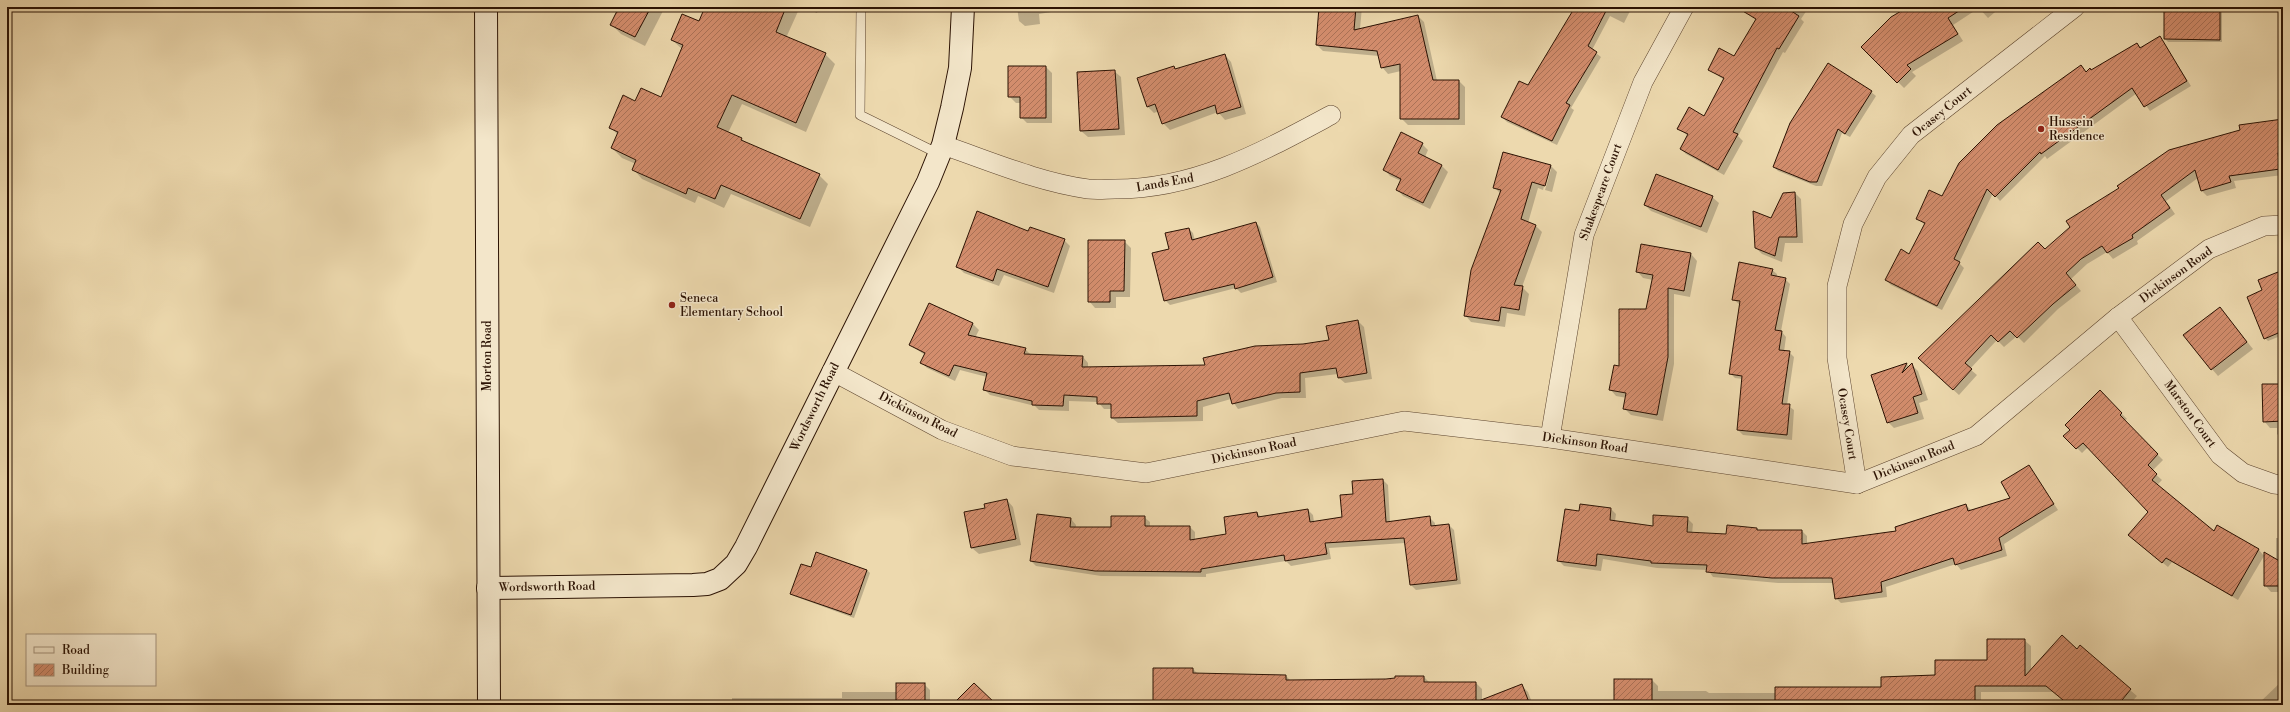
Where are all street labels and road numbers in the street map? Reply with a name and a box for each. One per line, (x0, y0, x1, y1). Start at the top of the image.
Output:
street label: Ocasey Court (1909, 83, 1976, 141)
street label: Shakespeare Court (1577, 141, 1626, 242)
street label: Lands End (1135, 171, 1195, 195)
street label: Dickinson Road (2137, 244, 2215, 306)
street label: Morton Road (480, 320, 495, 392)
street label: Wordsworth Road (787, 360, 843, 455)
street label: Marston Court (2161, 378, 2220, 451)
street label: Ocasey Court (1834, 387, 1860, 462)
street label: Dickinson Road (876, 389, 960, 441)
street label: Dickinson Road (1541, 430, 1629, 456)
street label: Dickinson Road (1210, 435, 1298, 467)
street label: Dickinson Road (1871, 438, 1957, 484)
street label: Wordsworth Road (498, 579, 596, 595)

